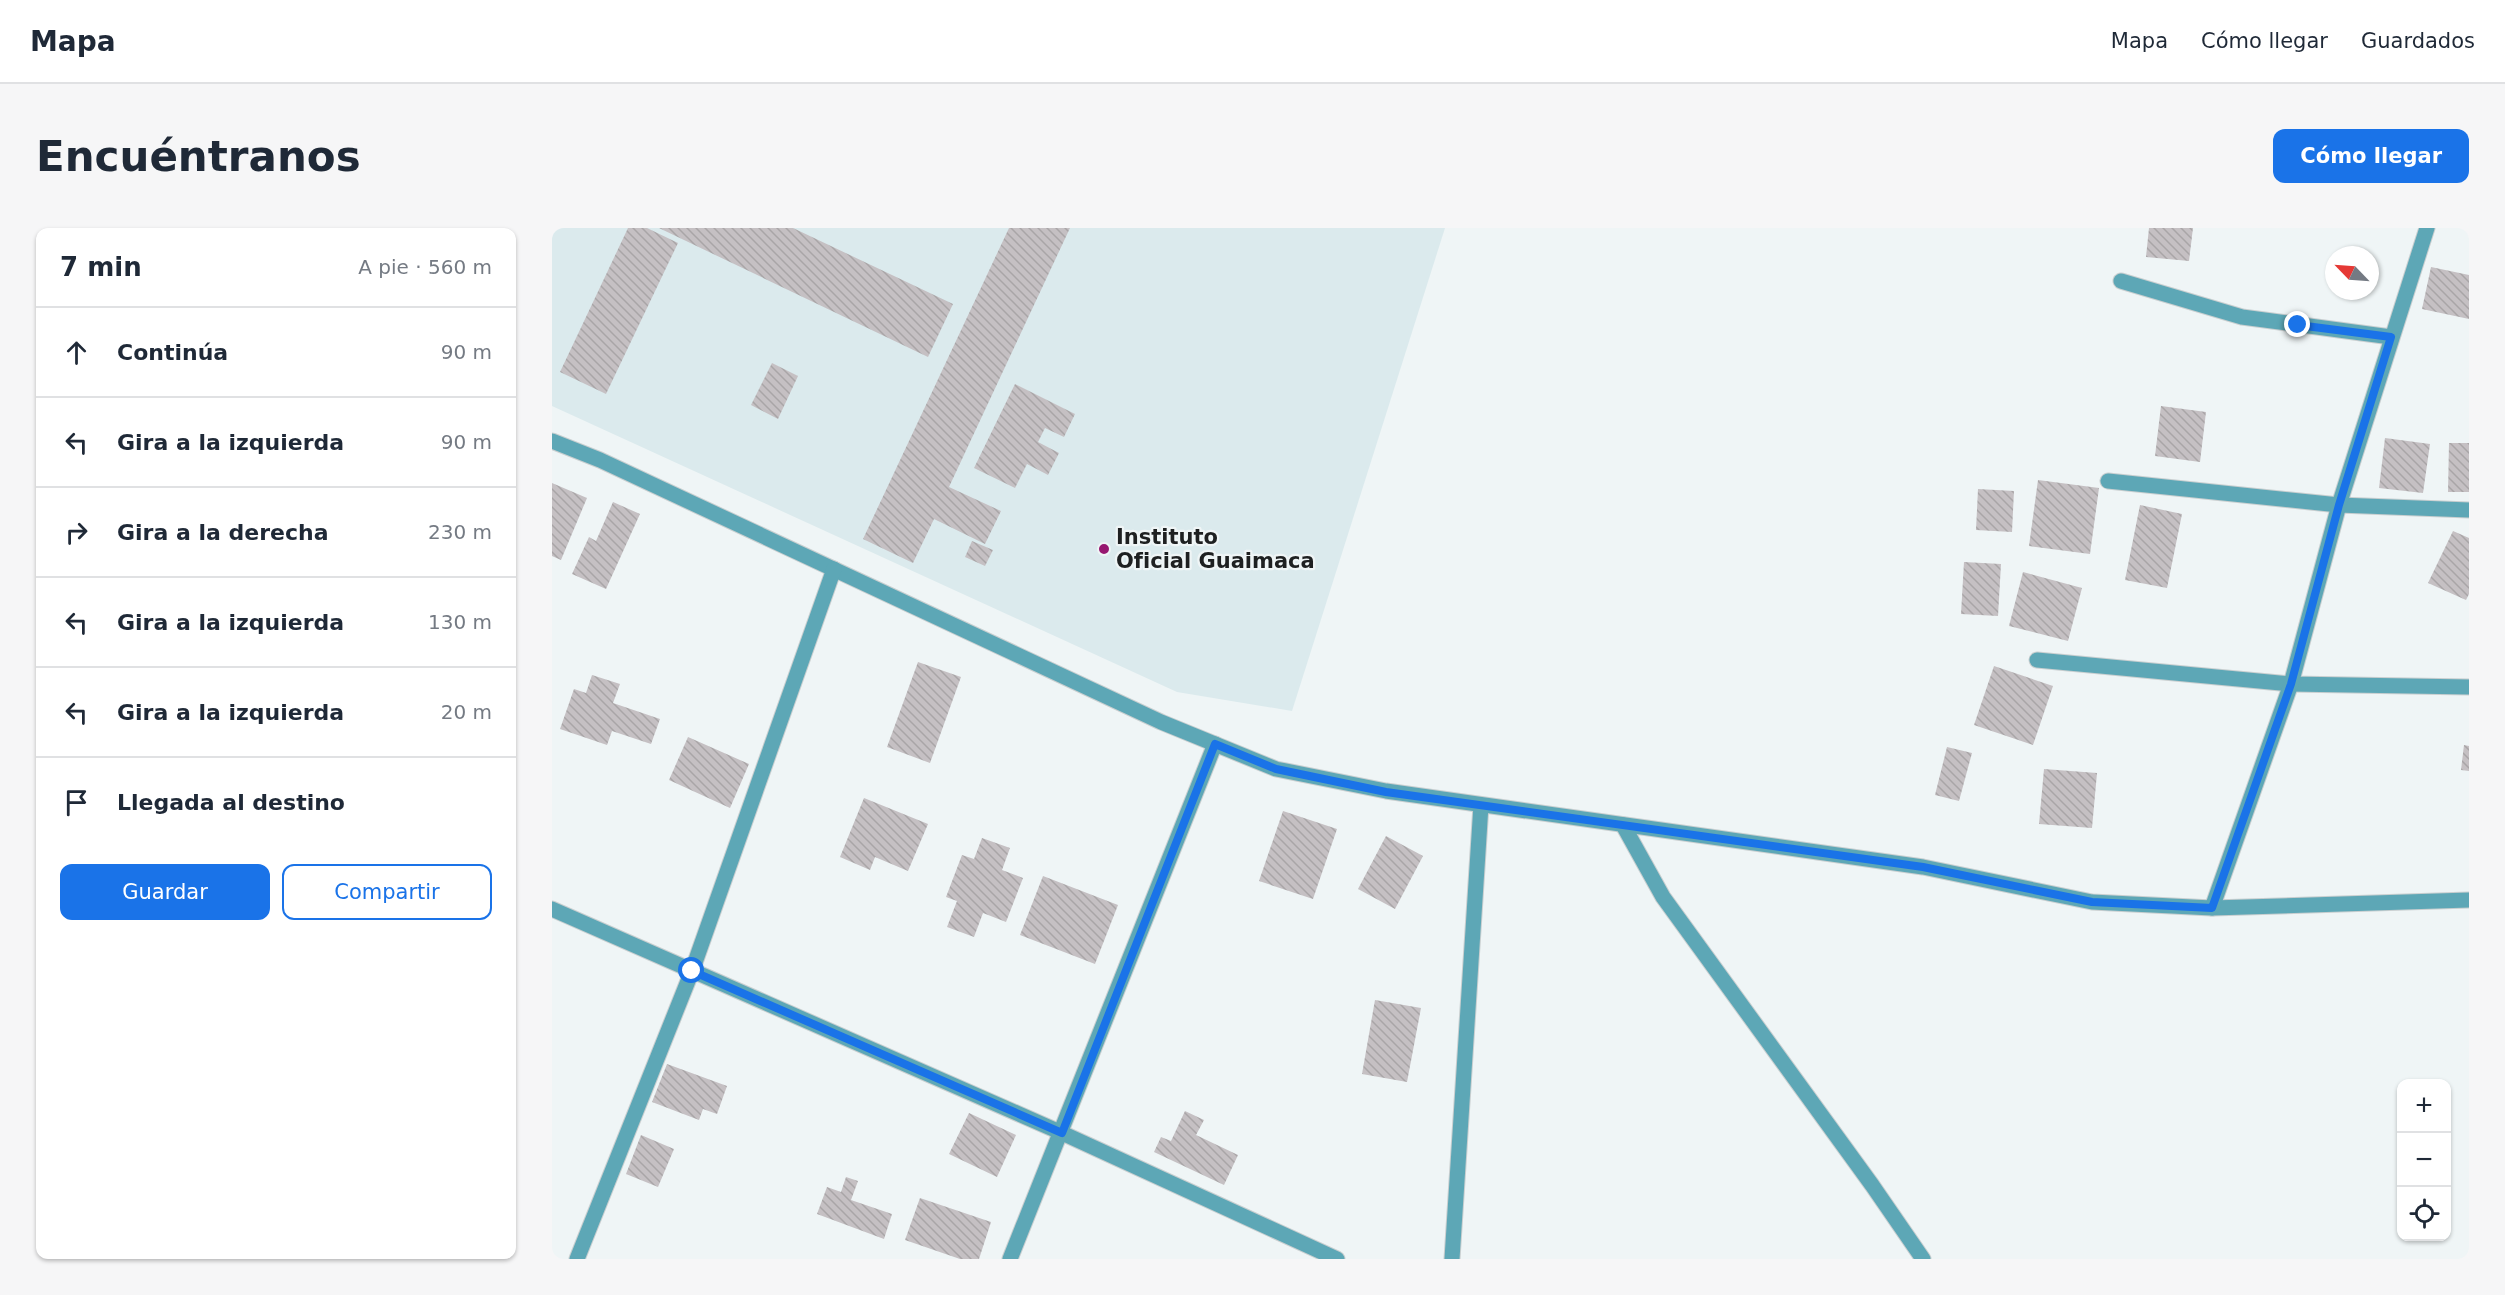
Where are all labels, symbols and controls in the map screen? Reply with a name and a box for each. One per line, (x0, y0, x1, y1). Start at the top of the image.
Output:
text: Mapa (30, 25, 116, 58)
text: Mapa (2111, 29, 2168, 53)
text: Cómo llegar (2201, 29, 2328, 53)
text: Guardados (2361, 29, 2475, 53)
button: Cómo llegar (2273, 129, 2469, 183)
text: Encuéntranos (36, 132, 361, 181)
north arrow (2325, 246, 2379, 300)
text: 7 min (60, 252, 142, 282)
text: A pie · 560 m (358, 255, 492, 279)
route end (2284, 311, 2310, 337)
icon: ahead (60, 336, 93, 369)
text: Continúa (117, 340, 228, 365)
text: 90 m (441, 340, 492, 364)
icon: left (60, 426, 93, 459)
text: Gira a la izquierda (117, 430, 344, 455)
text: 90 m (441, 430, 492, 454)
icon: right (60, 516, 93, 549)
text: Gira a la derecha (117, 520, 329, 545)
text: 230 m (428, 520, 492, 544)
place label: Instituto Oficial Guaimaca (1116, 525, 1315, 573)
marker: Instituto Oficial Guaimaca (1097, 542, 1111, 556)
icon: left (60, 606, 93, 639)
text: Gira a la izquierda (117, 610, 344, 635)
text: 130 m (428, 610, 492, 634)
icon: left (60, 696, 93, 729)
text: Gira a la izquierda (117, 700, 344, 725)
text: 20 m (441, 700, 492, 724)
icon: arrive (60, 786, 93, 819)
text: Llegada al destino (117, 790, 345, 815)
button: Guardar (60, 864, 270, 920)
button: Compartir (282, 864, 492, 920)
route start (678, 957, 704, 983)
map controls (2397, 1079, 2451, 1241)
button: + (2397, 1079, 2451, 1133)
button: − (2397, 1133, 2451, 1187)
button: locate (2397, 1187, 2451, 1241)

